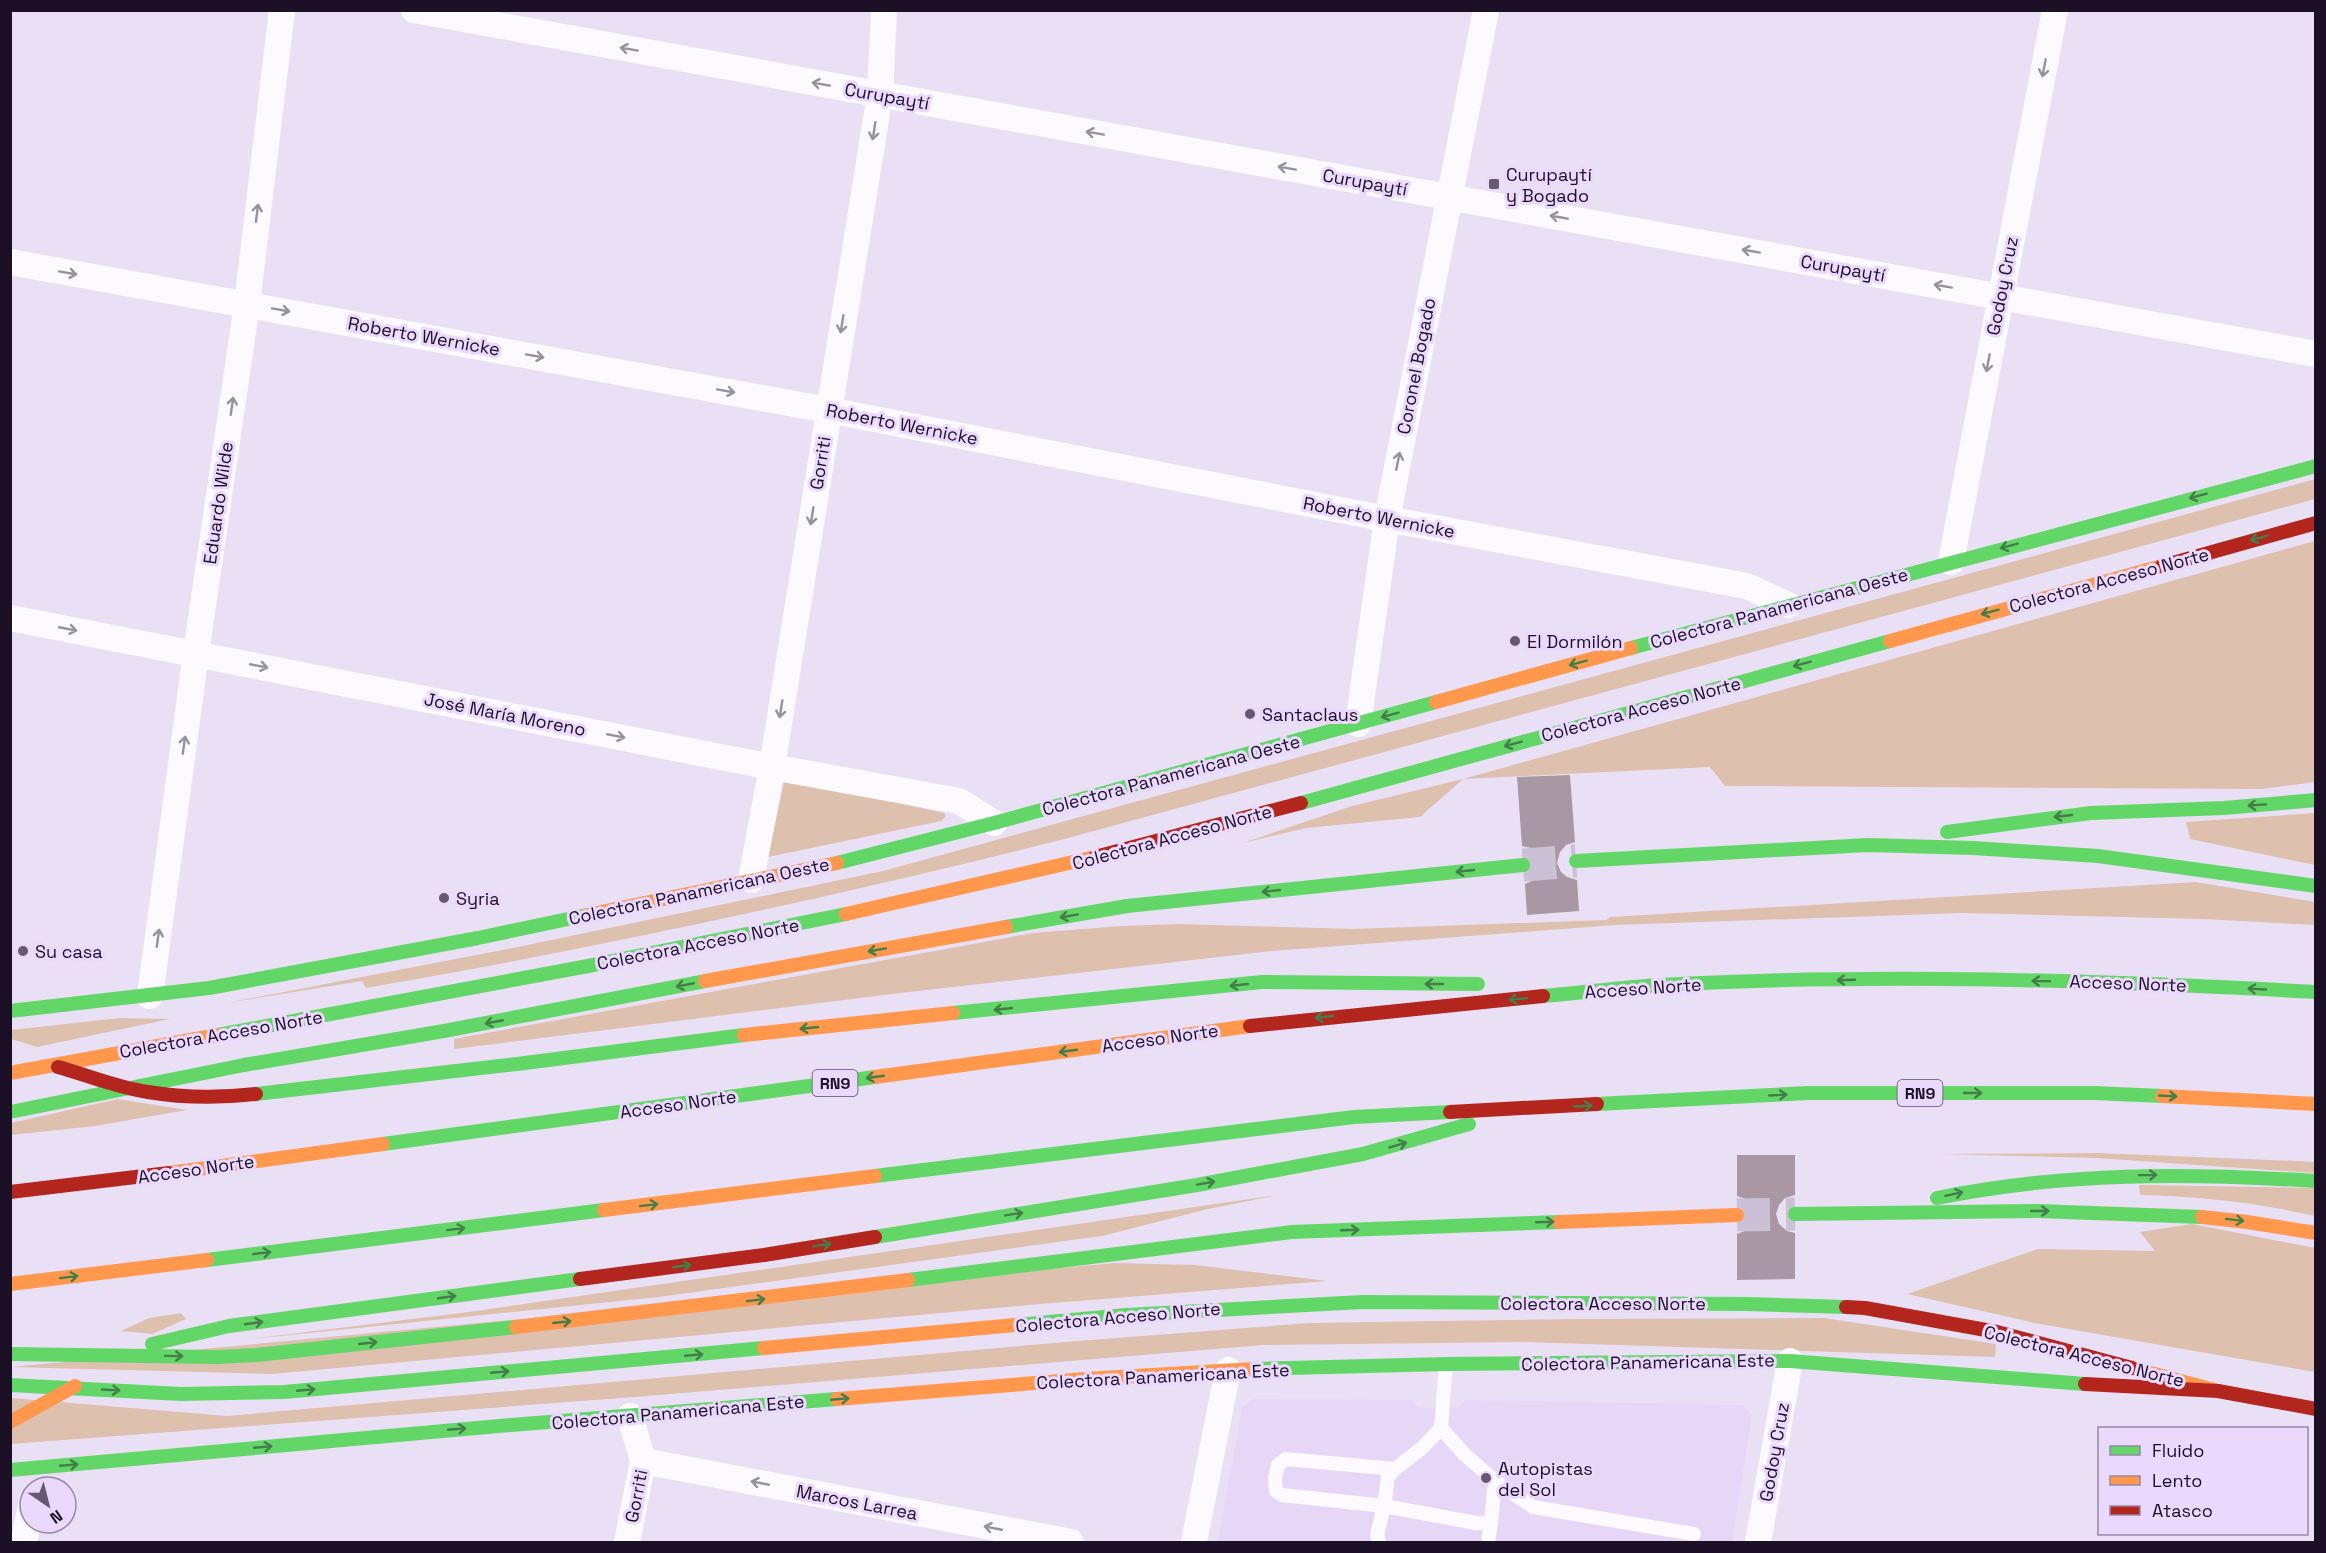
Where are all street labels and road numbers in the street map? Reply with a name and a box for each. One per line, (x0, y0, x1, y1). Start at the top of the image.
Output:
street label: Curupaytí (843, 77, 932, 115)
street label: Curupaytí (1321, 163, 1410, 201)
street label: Godoy Cruz (1981, 235, 2023, 337)
street label: Curupaytí (1799, 249, 1888, 287)
street label: Coronel Bogado (1392, 296, 1440, 436)
street label: Roberto Wernicke (346, 311, 502, 361)
street label: Roberto Wernicke (824, 398, 980, 450)
street label: Gorriti (804, 435, 836, 491)
street label: Eduardo Wilde (198, 440, 238, 566)
street label: Roberto Wernicke (1301, 491, 1457, 543)
street label: Colectora Acceso Norte (2007, 542, 2211, 618)
street label: Colectora Panamericana Oeste (1648, 562, 1910, 654)
street label: Colectora Acceso Norte (1539, 671, 1743, 747)
street label: José María Moreno (422, 687, 588, 741)
street label: Colectora Panamericana Oeste (1040, 729, 1302, 821)
street label: Colectora Acceso Norte (1070, 799, 1274, 875)
street label: Colectora Panamericana Oeste (566, 852, 832, 930)
street label: Colectora Acceso Norte (595, 913, 801, 975)
street label: Acceso Norte (2069, 969, 2187, 997)
street label: Acceso Norte (1584, 972, 1702, 1004)
street label: Colectora Acceso Norte (118, 1005, 324, 1063)
street label: Acceso Norte (1100, 1018, 1220, 1058)
road number: RN9 (812, 1070, 858, 1096)
road number: RN9 (1898, 1080, 1942, 1106)
street label: Acceso Norte (618, 1084, 738, 1124)
street label: Acceso Norte (136, 1149, 256, 1189)
street label: Colectora Acceso Norte (1500, 1292, 1706, 1315)
street label: Colectora Acceso Norte (1015, 1297, 1221, 1337)
street label: Colectora Acceso Norte (1981, 1320, 2187, 1392)
street label: Colectora Panamericana Este (1521, 1348, 1775, 1376)
street label: Colectora Panamericana Este (1036, 1358, 1290, 1394)
street label: Colectora Panamericana Este (551, 1389, 805, 1435)
street label: Godoy Cruz (1754, 1401, 1794, 1503)
street label: Gorriti (620, 1467, 652, 1525)
street label: Marcos Larrea (795, 1479, 919, 1525)

